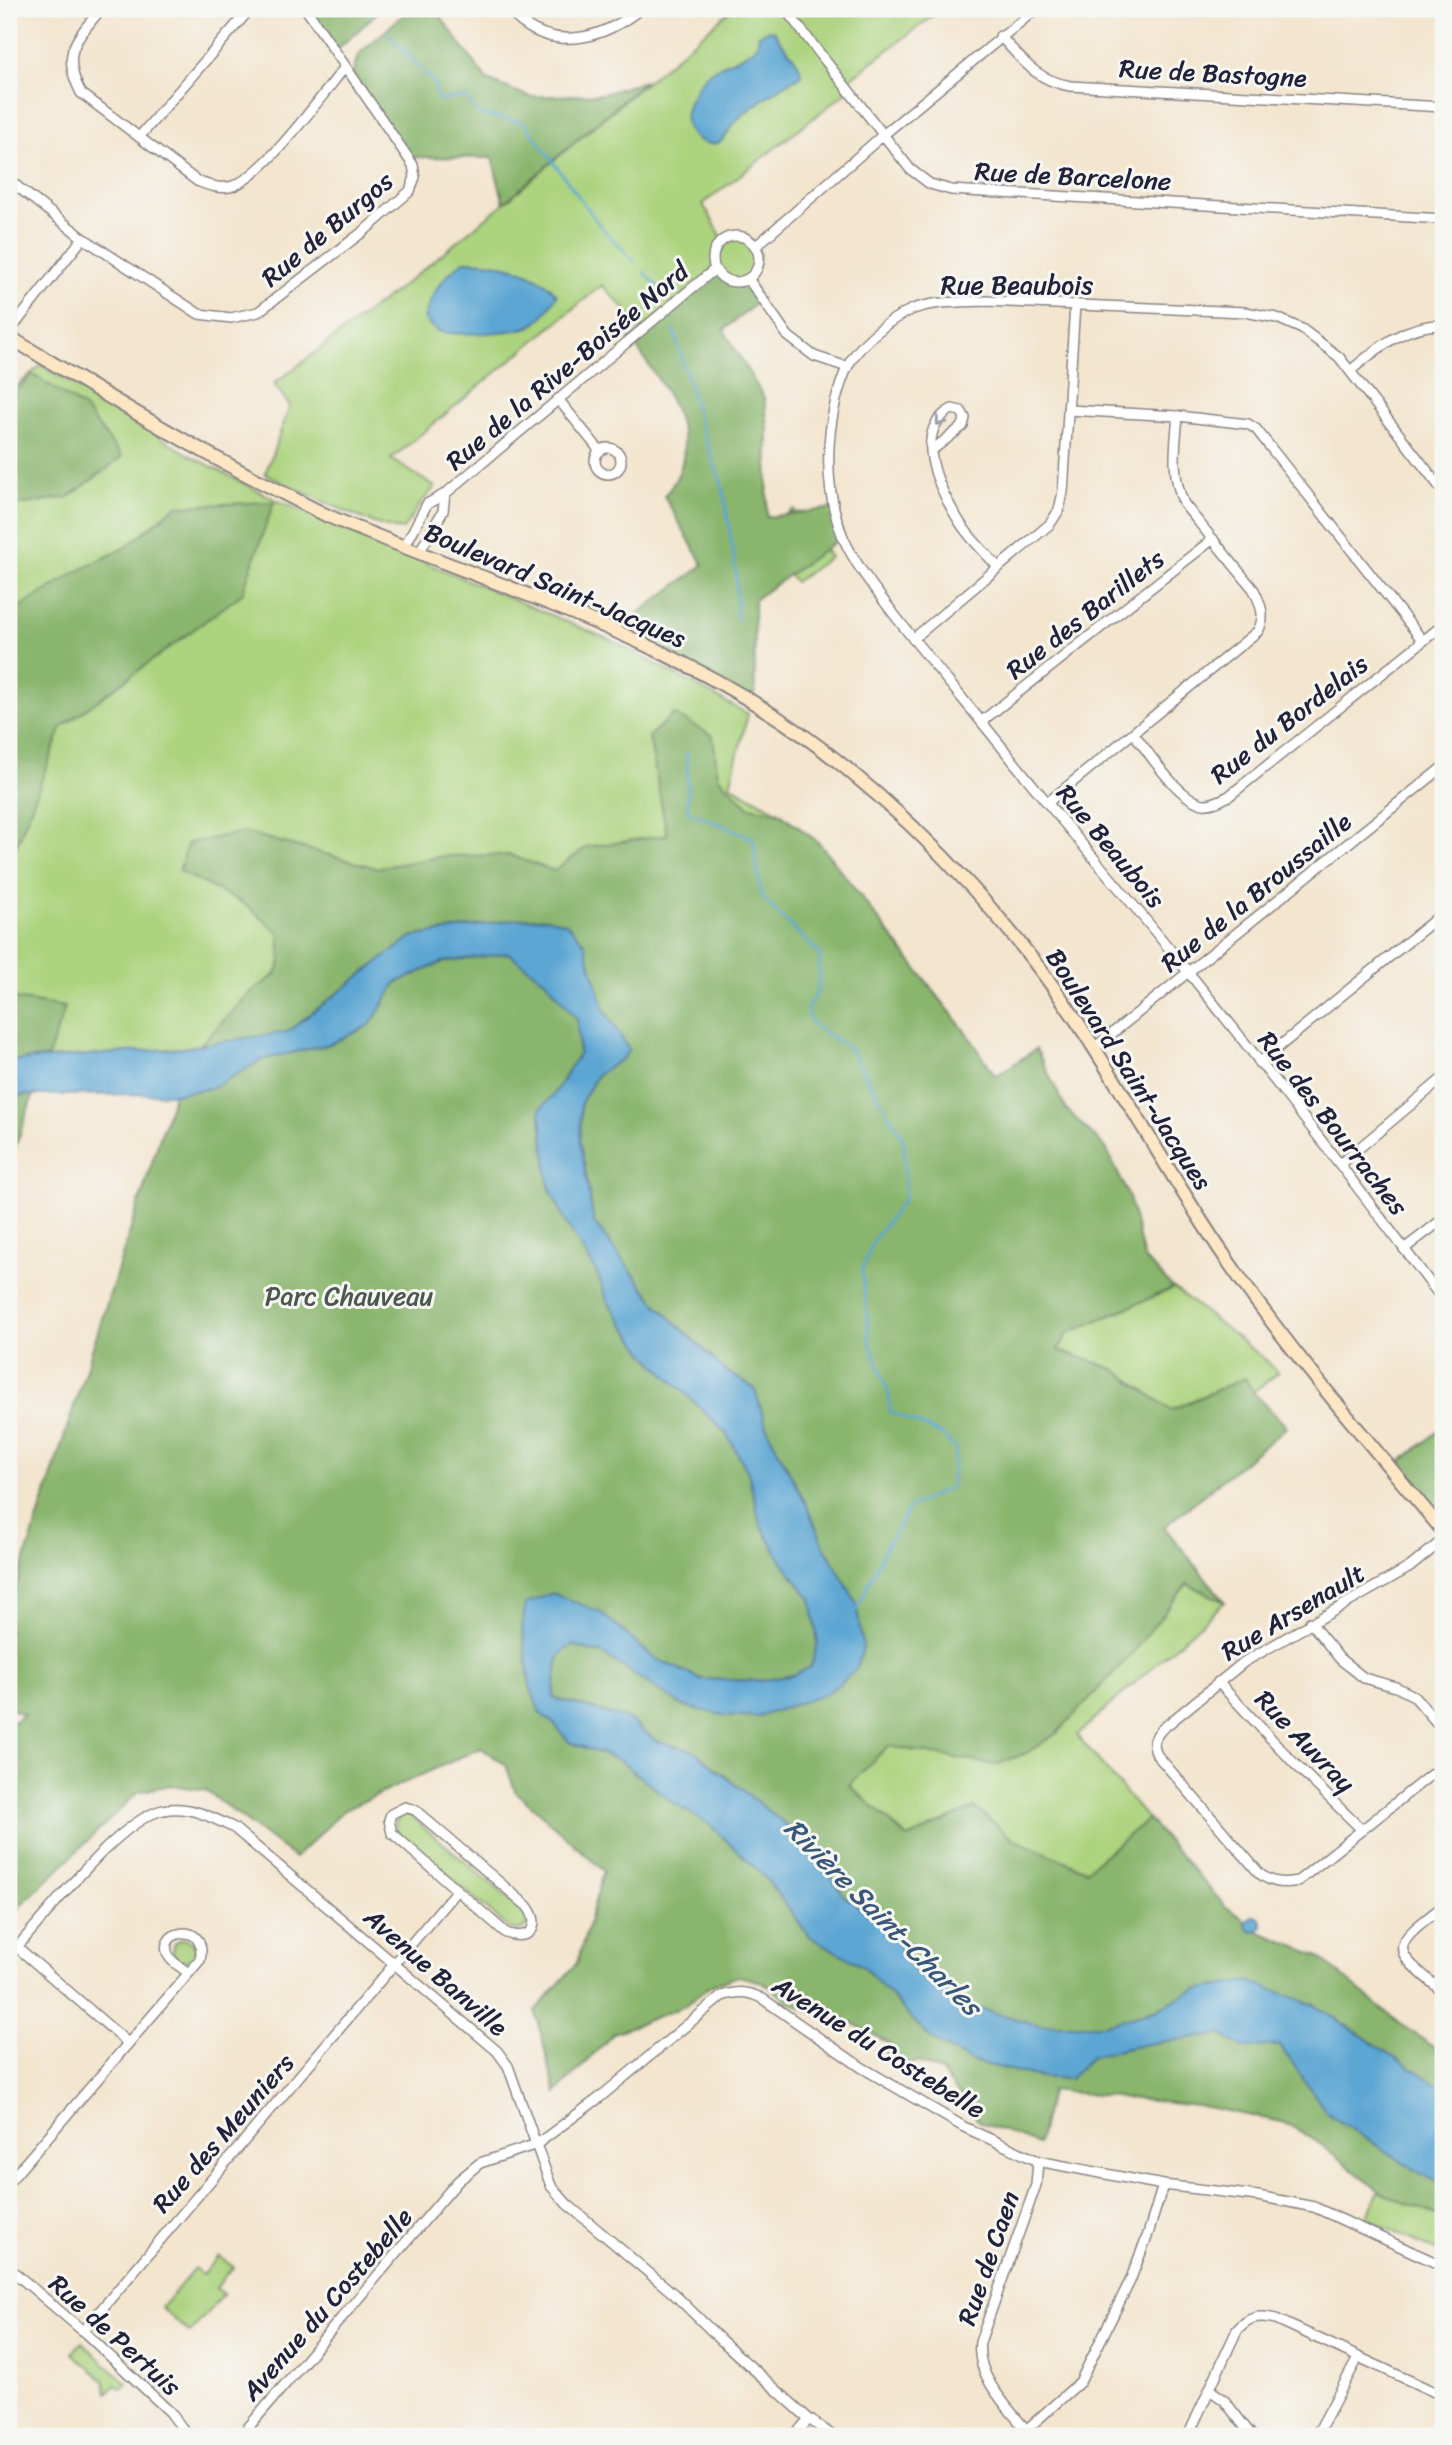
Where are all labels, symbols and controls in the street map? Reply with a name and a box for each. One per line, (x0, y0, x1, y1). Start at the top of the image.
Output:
street label: Rue de Bastogne (1118, 45, 1308, 101)
street label: Rue de Barcelone (973, 148, 1173, 204)
street label: Rue de Burgos (250, 159, 405, 299)
street label: Rue de la Rive-Boisée Nord (435, 248, 701, 482)
street label: Rue Beaubois (941, 262, 1093, 308)
one-way arrow (936, 413, 949, 425)
street label: Boulevard Saint-Jacques (417, 509, 694, 661)
street label: Rue des Barillets (995, 536, 1176, 691)
street label: Rue du Bordelais (1200, 642, 1379, 796)
street label: Rue Beaubois (1044, 773, 1178, 919)
street label: Rue de la Broussaille (1150, 800, 1362, 984)
street label: Boulevard Saint-Jacques (1033, 939, 1225, 1200)
street label: Rue des Bourraches (1246, 1020, 1421, 1226)
park label: Parc Chauveau (265, 1273, 433, 1319)
street label: Rue Arsenault (1212, 1551, 1374, 1673)
street label: Rue Auvray (1243, 1678, 1367, 1804)
water label: Rivière Saint-Charles (772, 1806, 996, 2030)
street label: Avenue Banville (352, 1895, 519, 2049)
street label: Avenue du Costebelle (762, 1962, 995, 2131)
street label: Rue des Meuniers (140, 2042, 306, 2224)
street label: Rue de Caen (944, 2185, 1032, 2331)
street label: Avenue du Costebelle (229, 2197, 425, 2412)
street label: Rue de Pertuis (38, 2262, 193, 2408)

